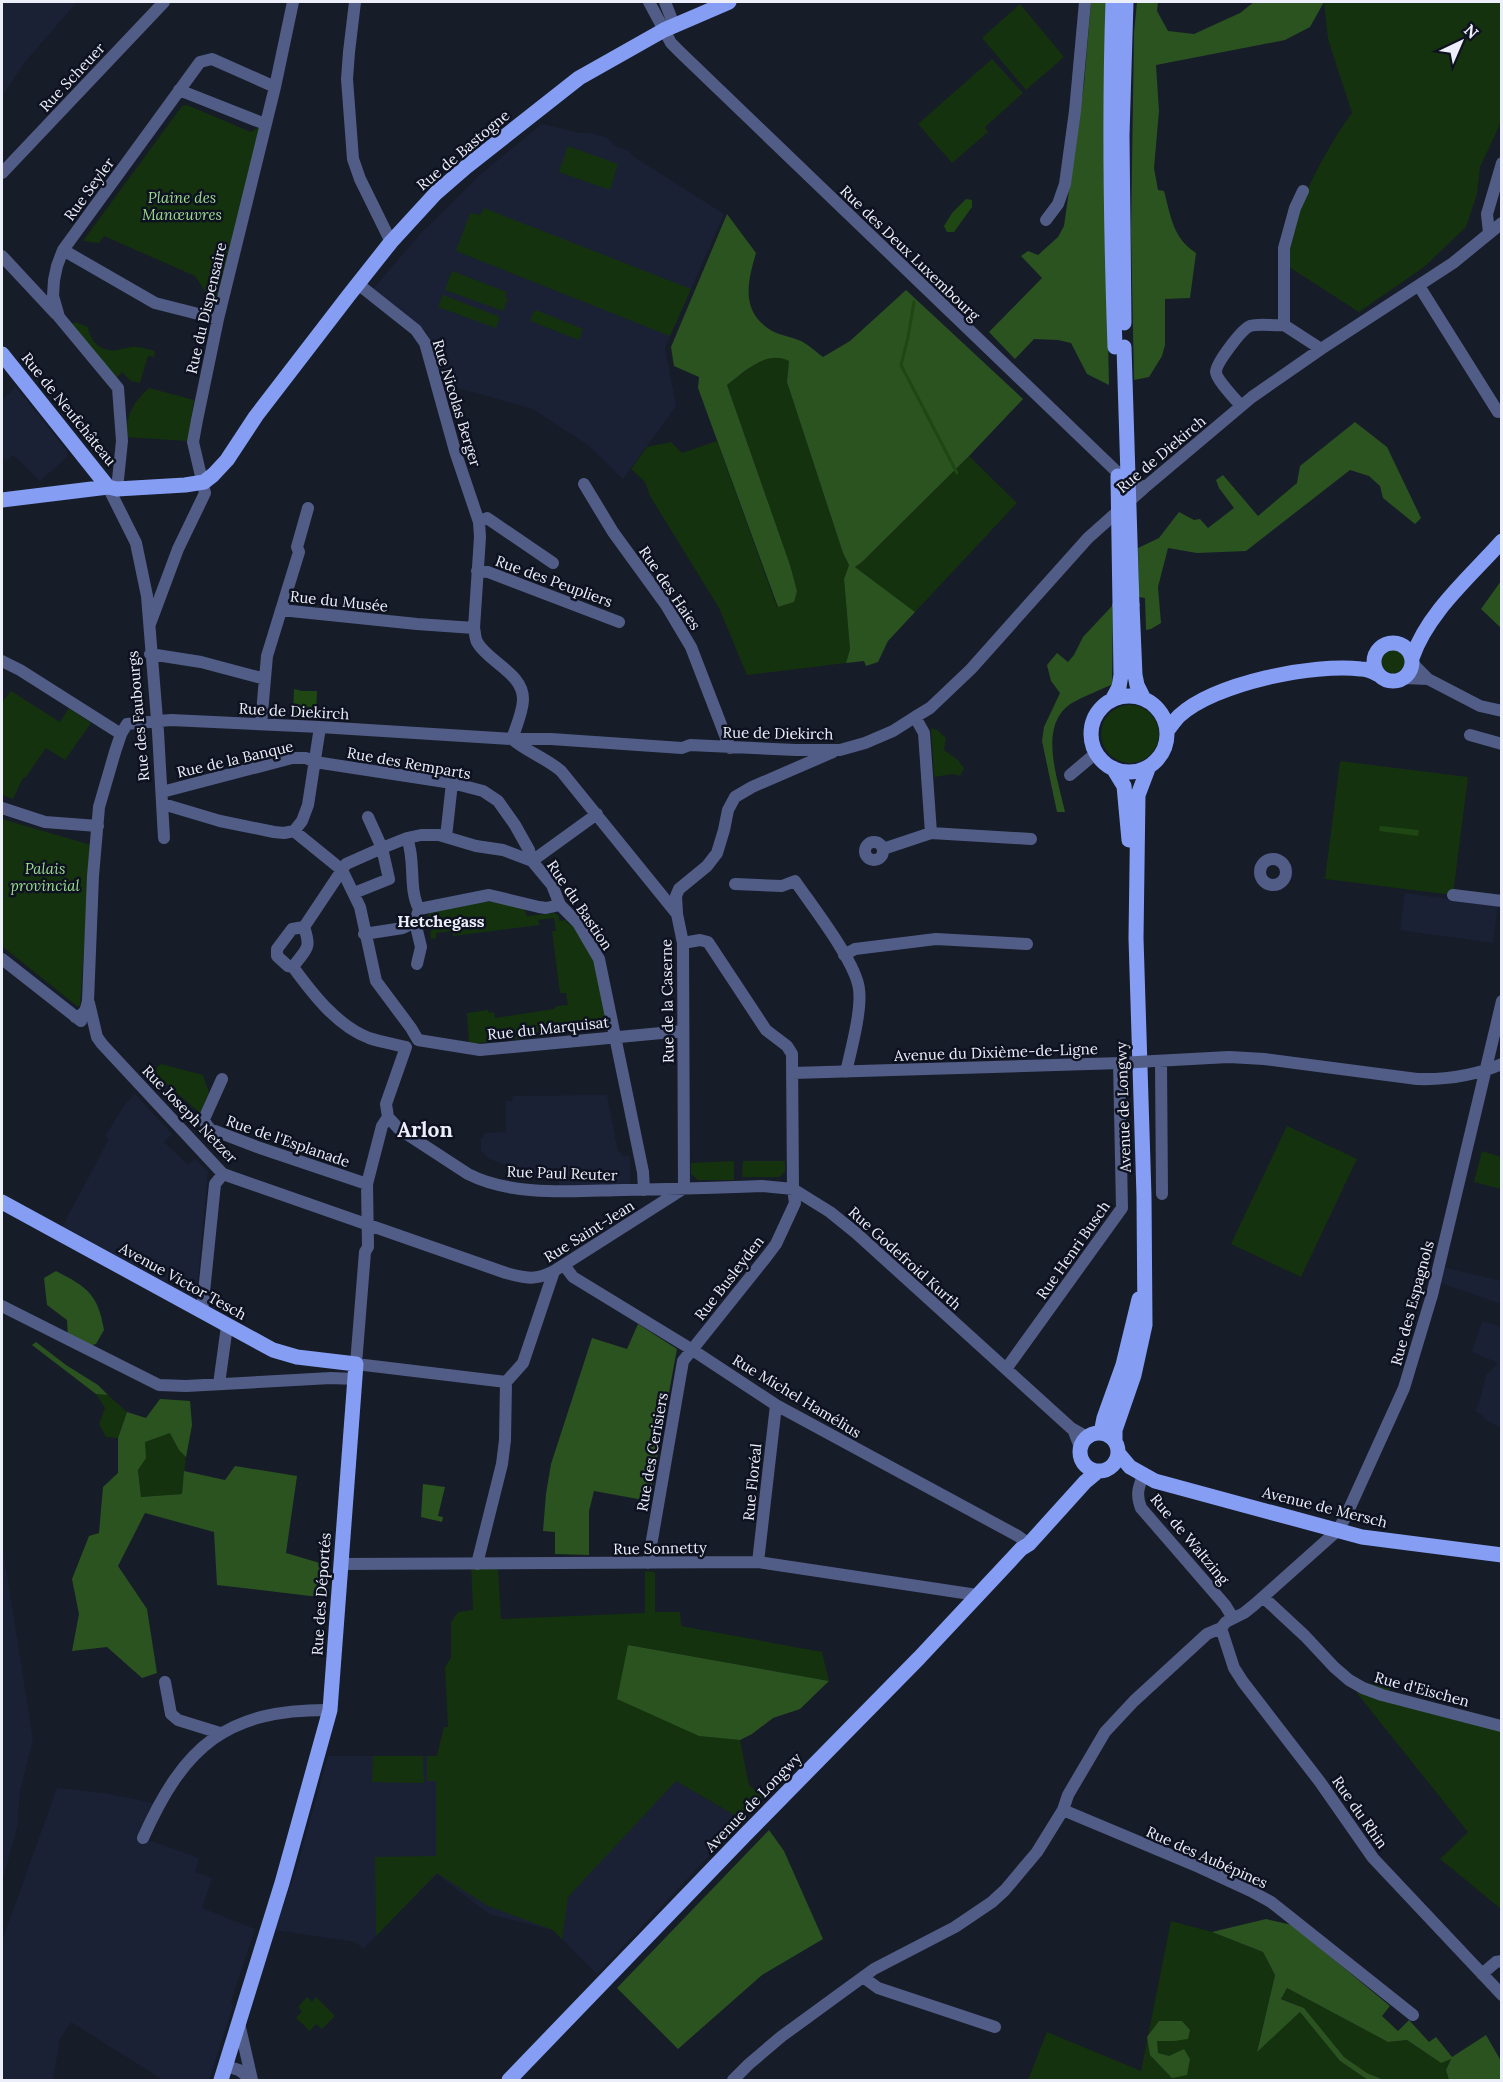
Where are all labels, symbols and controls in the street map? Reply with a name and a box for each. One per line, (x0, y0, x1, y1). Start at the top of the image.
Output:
north arrow (1431, 12, 1491, 72)
text: N (1460, 20, 1483, 43)
street label: Rue Scheuer (35, 38, 109, 116)
street label: Rue de Bastogne (413, 106, 513, 194)
street label: Rue Seyler (60, 153, 119, 224)
street label: Rue des Deux Luxembourg (836, 181, 984, 325)
park label: Plaine des Manœuvres (142, 188, 222, 224)
street label: Rue du Dispensaire (182, 240, 230, 376)
street label: Rue Nicolas Berger (429, 337, 486, 469)
street label: Rue de Neufchâteau (18, 349, 120, 469)
street label: Rue de Diekirch (1113, 411, 1209, 497)
street label: Rue des Haies (635, 542, 705, 634)
street label: Rue des Peupliers (493, 551, 615, 611)
street label: Rue du Musée (289, 586, 389, 616)
street label: Rue des Faubourgs (123, 650, 153, 782)
street label: Rue de Diekirch (238, 699, 350, 723)
street label: Rue de Diekirch (723, 723, 833, 743)
street label: Rue de la Banque (175, 736, 295, 782)
street label: Rue des Remparts (346, 743, 472, 783)
street label: Rue du Bastion (543, 856, 617, 954)
park label: Palais provincial (10, 859, 80, 895)
district label: Hetchegass (397, 911, 485, 931)
street label: Rue de la Caserne (656, 939, 678, 1063)
street label: Rue du Marquisat (486, 1012, 610, 1044)
street label: Avenue du Dixième-de-Ligne (893, 1039, 1098, 1065)
street label: Avenue de Longwy (1111, 1041, 1135, 1174)
street label: Rue Joseph Netzer (138, 1061, 242, 1167)
street label: Rue de l'Esplanade (224, 1111, 352, 1171)
district label: Arlon (397, 1116, 453, 1143)
street label: Rue Paul Reuter (506, 1162, 618, 1184)
street label: Rue Saint-Jean (540, 1196, 638, 1266)
street label: Rue Henri Busch (1032, 1197, 1114, 1303)
street label: Rue Godefroid Kurth (845, 1202, 965, 1314)
street label: Rue Busleyden (690, 1232, 768, 1324)
street label: Avenue Victor Tesch (115, 1238, 250, 1324)
street label: Rue des Espagnols (1386, 1238, 1438, 1368)
street label: Rue Michel Hamélius (729, 1350, 865, 1442)
street label: Rue des Cerisiers (632, 1391, 672, 1513)
street label: Rue Floréal (738, 1442, 766, 1522)
street label: Avenue de Mersch (1260, 1482, 1389, 1532)
street label: Rue de Waltzing (1146, 1490, 1234, 1589)
street label: Rue des Déportés (307, 1532, 335, 1656)
street label: Rue Sonnetty (613, 1538, 707, 1558)
street label: Rue d'Eischen (1373, 1667, 1471, 1711)
street label: Avenue de Longwy (700, 1748, 805, 1856)
street label: Rue du Rhin (1328, 1772, 1392, 1852)
street label: Rue des Aubépines (1143, 1822, 1271, 1892)

